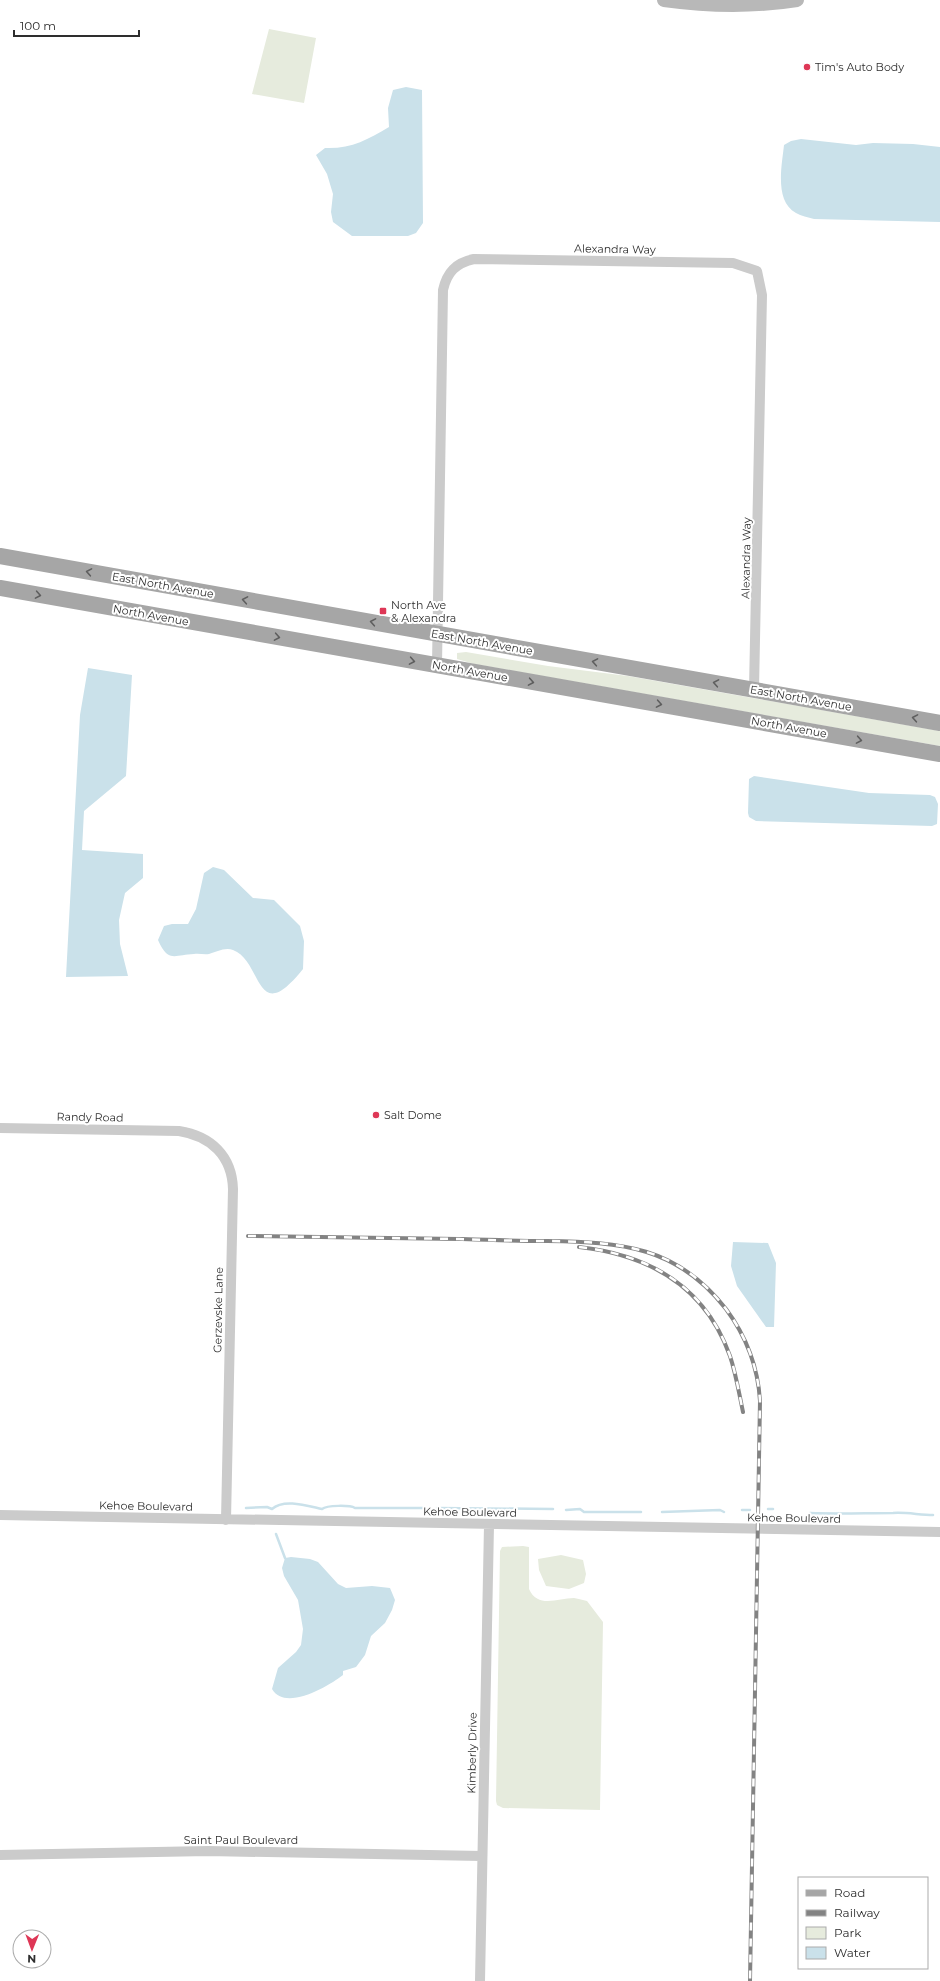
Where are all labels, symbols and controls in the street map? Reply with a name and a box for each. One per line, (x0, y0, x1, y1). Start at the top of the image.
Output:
scale bar (14, 12, 139, 38)
text: 100 m (20, 18, 56, 33)
place label: Tim's Auto Body (815, 60, 904, 74)
marker: Tim's Auto Body (802, 62, 812, 72)
street label: Alexandra Way (574, 241, 656, 257)
street label: Alexandra Way (738, 517, 754, 599)
one-way arrow (86, 568, 92, 577)
street label: East North Avenue (111, 569, 215, 601)
one-way arrow (35, 590, 42, 599)
one-way arrow (242, 596, 248, 604)
place label: North Ave & Alexandra (391, 598, 456, 625)
street label: North Avenue (112, 601, 190, 629)
marker: North Ave & Alexandra (378, 606, 388, 616)
one-way arrow (370, 618, 376, 627)
street label: East North Avenue (430, 626, 534, 658)
one-way arrow (274, 632, 280, 641)
one-way arrow (409, 656, 416, 664)
street label: North Avenue (431, 657, 509, 685)
one-way arrow (592, 658, 598, 667)
one-way arrow (528, 677, 534, 685)
one-way arrow (712, 679, 719, 687)
street label: East North Avenue (749, 682, 853, 714)
one-way arrow (656, 699, 662, 708)
street label: North Avenue (750, 713, 828, 741)
one-way arrow (912, 714, 918, 723)
one-way arrow (856, 735, 862, 743)
place label: Salt Dome (384, 1108, 442, 1122)
street label: Randy Road (56, 1109, 124, 1125)
marker: Salt Dome (371, 1110, 381, 1120)
street label: Gerzevske Lane (210, 1267, 226, 1353)
street label: Kehoe Boulevard (99, 1498, 193, 1514)
street label: Kehoe Boulevard (423, 1504, 517, 1520)
street label: Kehoe Boulevard (747, 1510, 841, 1526)
street label: Kimberly Drive (464, 1712, 480, 1794)
street label: Saint Paul Boulevard (184, 1833, 298, 1847)
legend (798, 1877, 928, 1969)
text: Road (834, 1885, 865, 1900)
text: Railway (834, 1905, 880, 1920)
text: Park (834, 1925, 862, 1940)
north arrow (12, 1929, 52, 1969)
text: Water (834, 1945, 871, 1960)
text: N (27, 1952, 36, 1966)

